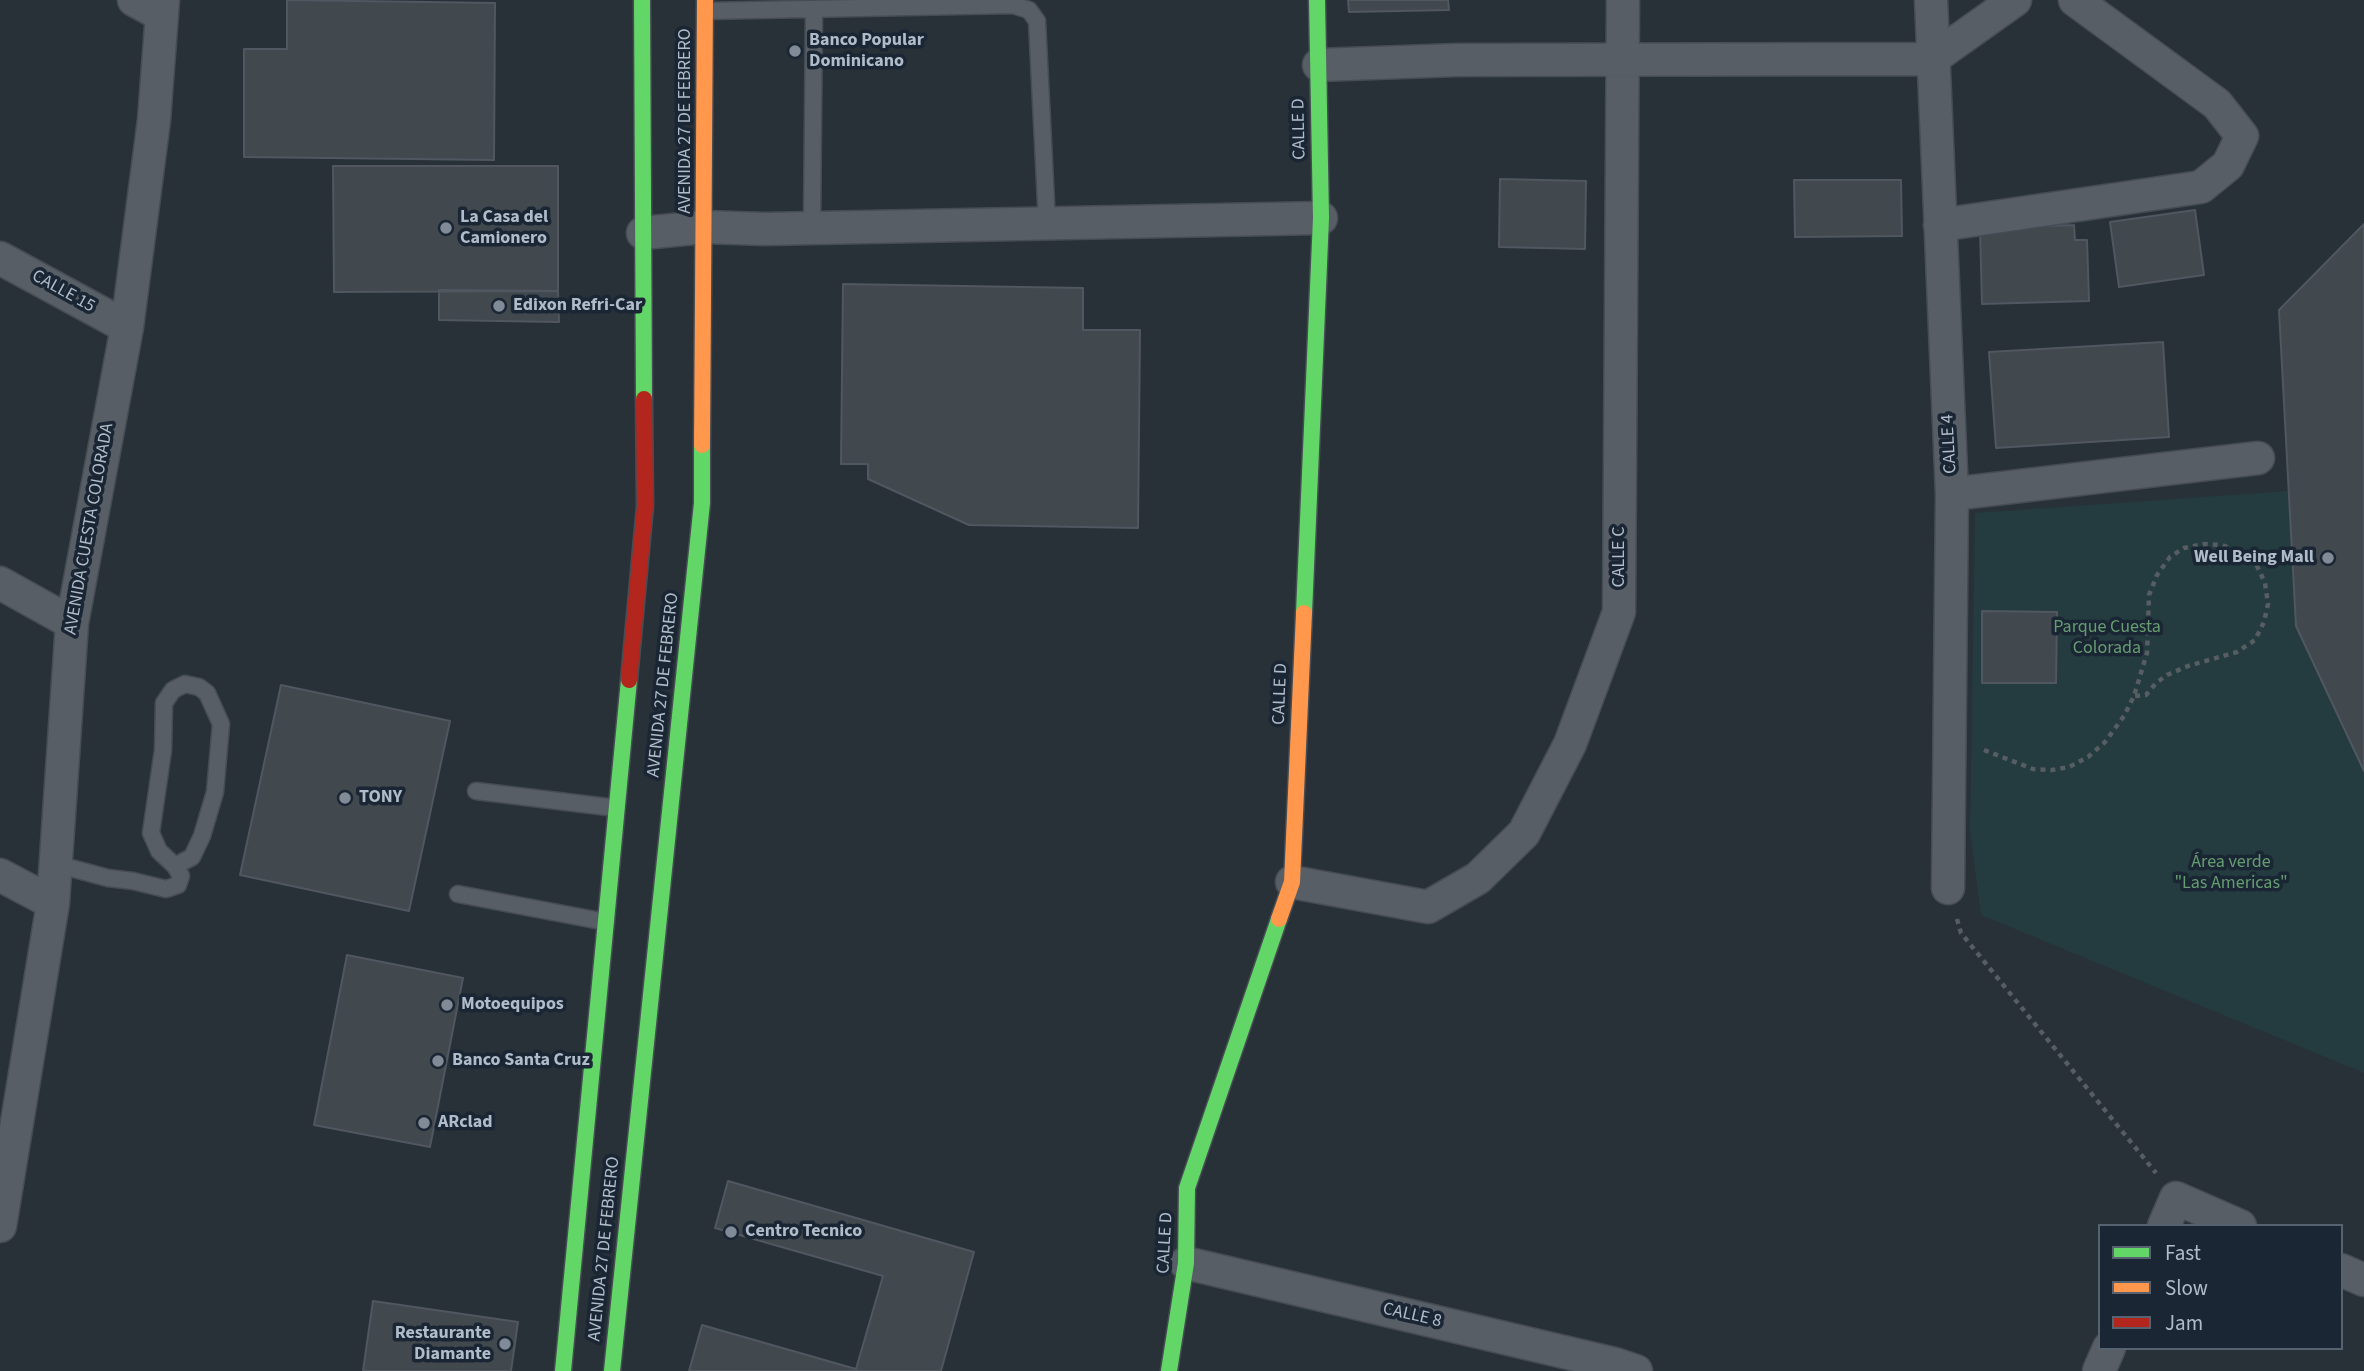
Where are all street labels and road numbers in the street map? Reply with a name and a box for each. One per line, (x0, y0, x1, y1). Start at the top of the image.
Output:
street label: AVENIDA 27 DE FEBRERO (675, 28, 697, 214)
street label: CALLE D (1289, 98, 1311, 160)
street label: CALLE 15 (28, 266, 98, 318)
street label: CALLE 4 (1938, 414, 1962, 474)
street label: AVENIDA CUESTA COLORADA (61, 422, 119, 636)
street label: CALLE C (1609, 527, 1631, 587)
street label: AVENIDA 27 DE FEBRERO (644, 592, 684, 778)
street label: CALLE D (1269, 663, 1293, 725)
street label: AVENIDA 27 DE FEBRERO (585, 1156, 625, 1342)
street label: CALLE D (1154, 1212, 1178, 1274)
street label: CALLE 8 (1381, 1299, 1443, 1333)

